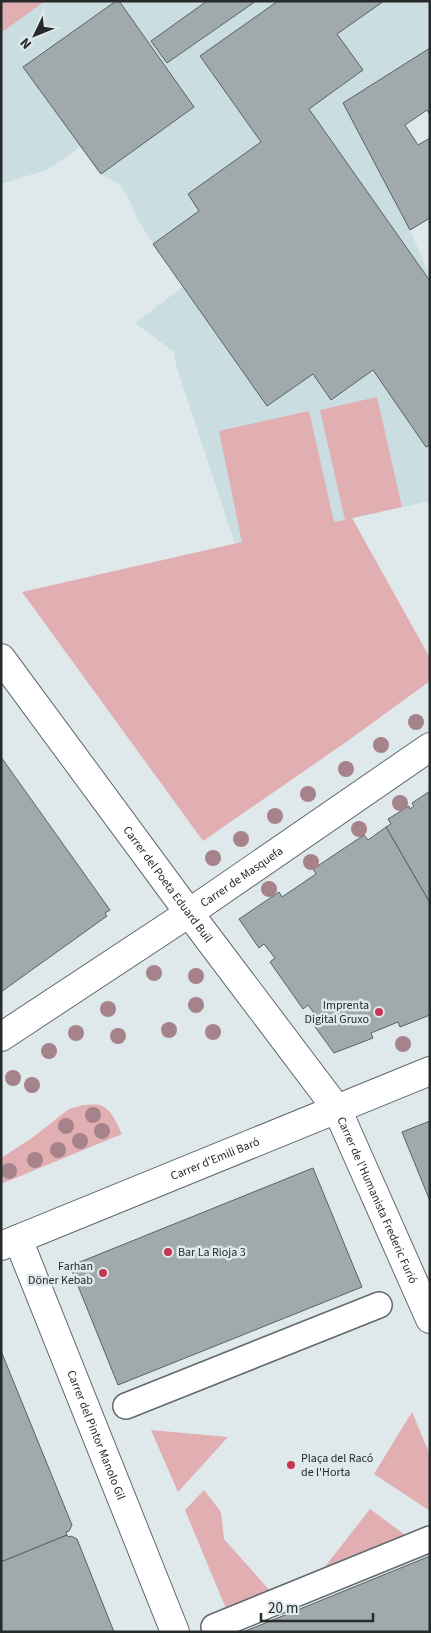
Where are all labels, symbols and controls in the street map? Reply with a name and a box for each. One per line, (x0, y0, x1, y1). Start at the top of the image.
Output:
north arrow (10, 10, 60, 60)
text: N (16, 33, 37, 53)
street label: Carrer del Poeta Eduard Buïl (119, 823, 216, 946)
street label: Carrer de Masquefa (197, 843, 287, 912)
place label: Imprenta Digital Gruxo (305, 997, 369, 1028)
marker: Imprenta Digital Gruxo (373, 1006, 385, 1018)
street label: Carrer de l'Humanista Frederic Furió (332, 1114, 421, 1286)
street label: Carrer d'Emili Baró (168, 1133, 262, 1185)
place label: Bar La Rioja 3 (178, 1244, 246, 1261)
marker: Bar La Rioja 3 (162, 1246, 174, 1258)
place label: Farhan Döner Kebab (28, 1258, 93, 1289)
marker: Farhan Döner Kebab (97, 1267, 109, 1279)
street label: Carrer del Pintor Manolo Gil (62, 1368, 129, 1503)
place label: Plaça del Racó de l'Horta (301, 1450, 373, 1481)
marker: Plaça del Racó de l'Horta (285, 1459, 297, 1471)
scale bar (261, 1590, 374, 1622)
text: 20 m (268, 1598, 298, 1619)

